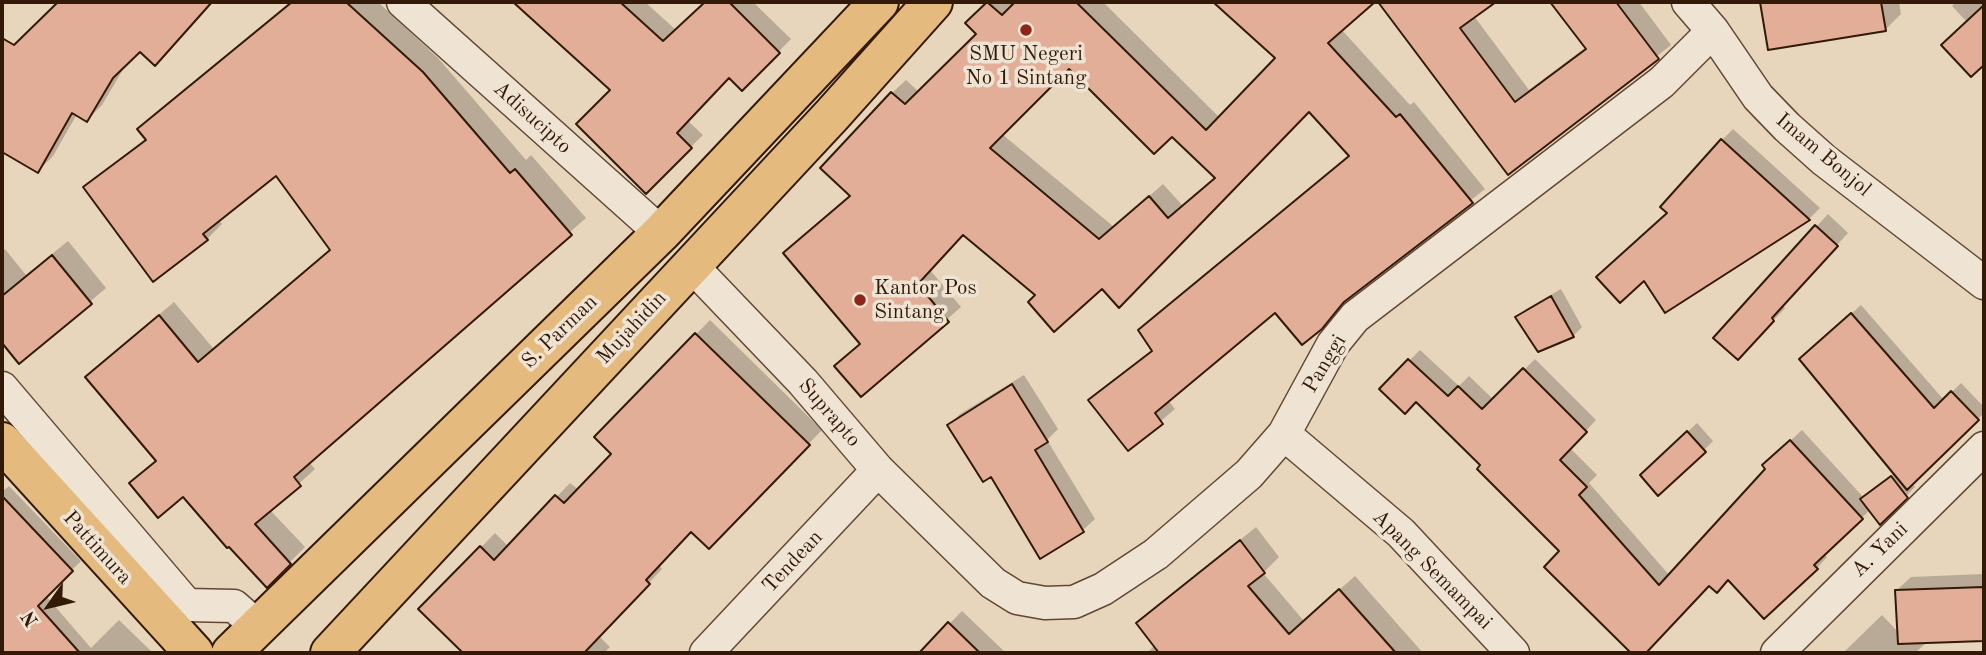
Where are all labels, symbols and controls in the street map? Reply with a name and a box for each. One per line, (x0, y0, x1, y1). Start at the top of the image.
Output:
marker: SMU Negeri No 1 Sintang (1018, 22, 1034, 38)
place label: SMU Negeri No 1 Sintang (966, 41, 1086, 91)
street label: Adisucipto (488, 76, 576, 160)
street label: Imam Bonjol (1770, 108, 1876, 202)
place label: Kantor Pos Sintang (874, 275, 977, 325)
street label: Mujahidin (592, 286, 672, 370)
street label: S. Parman (517, 290, 603, 374)
marker: Kantor Pos Sintang (852, 292, 868, 308)
street label: Panggi (1298, 330, 1352, 398)
street label: Suprapto (792, 374, 866, 452)
street label: Apang Semampai (1367, 505, 1497, 635)
street label: Pattimura (57, 506, 137, 590)
street label: A. Yani (1846, 517, 1914, 583)
street label: Tendean (758, 525, 828, 599)
north arrow (14, 571, 84, 641)
text: N (19, 607, 43, 629)

